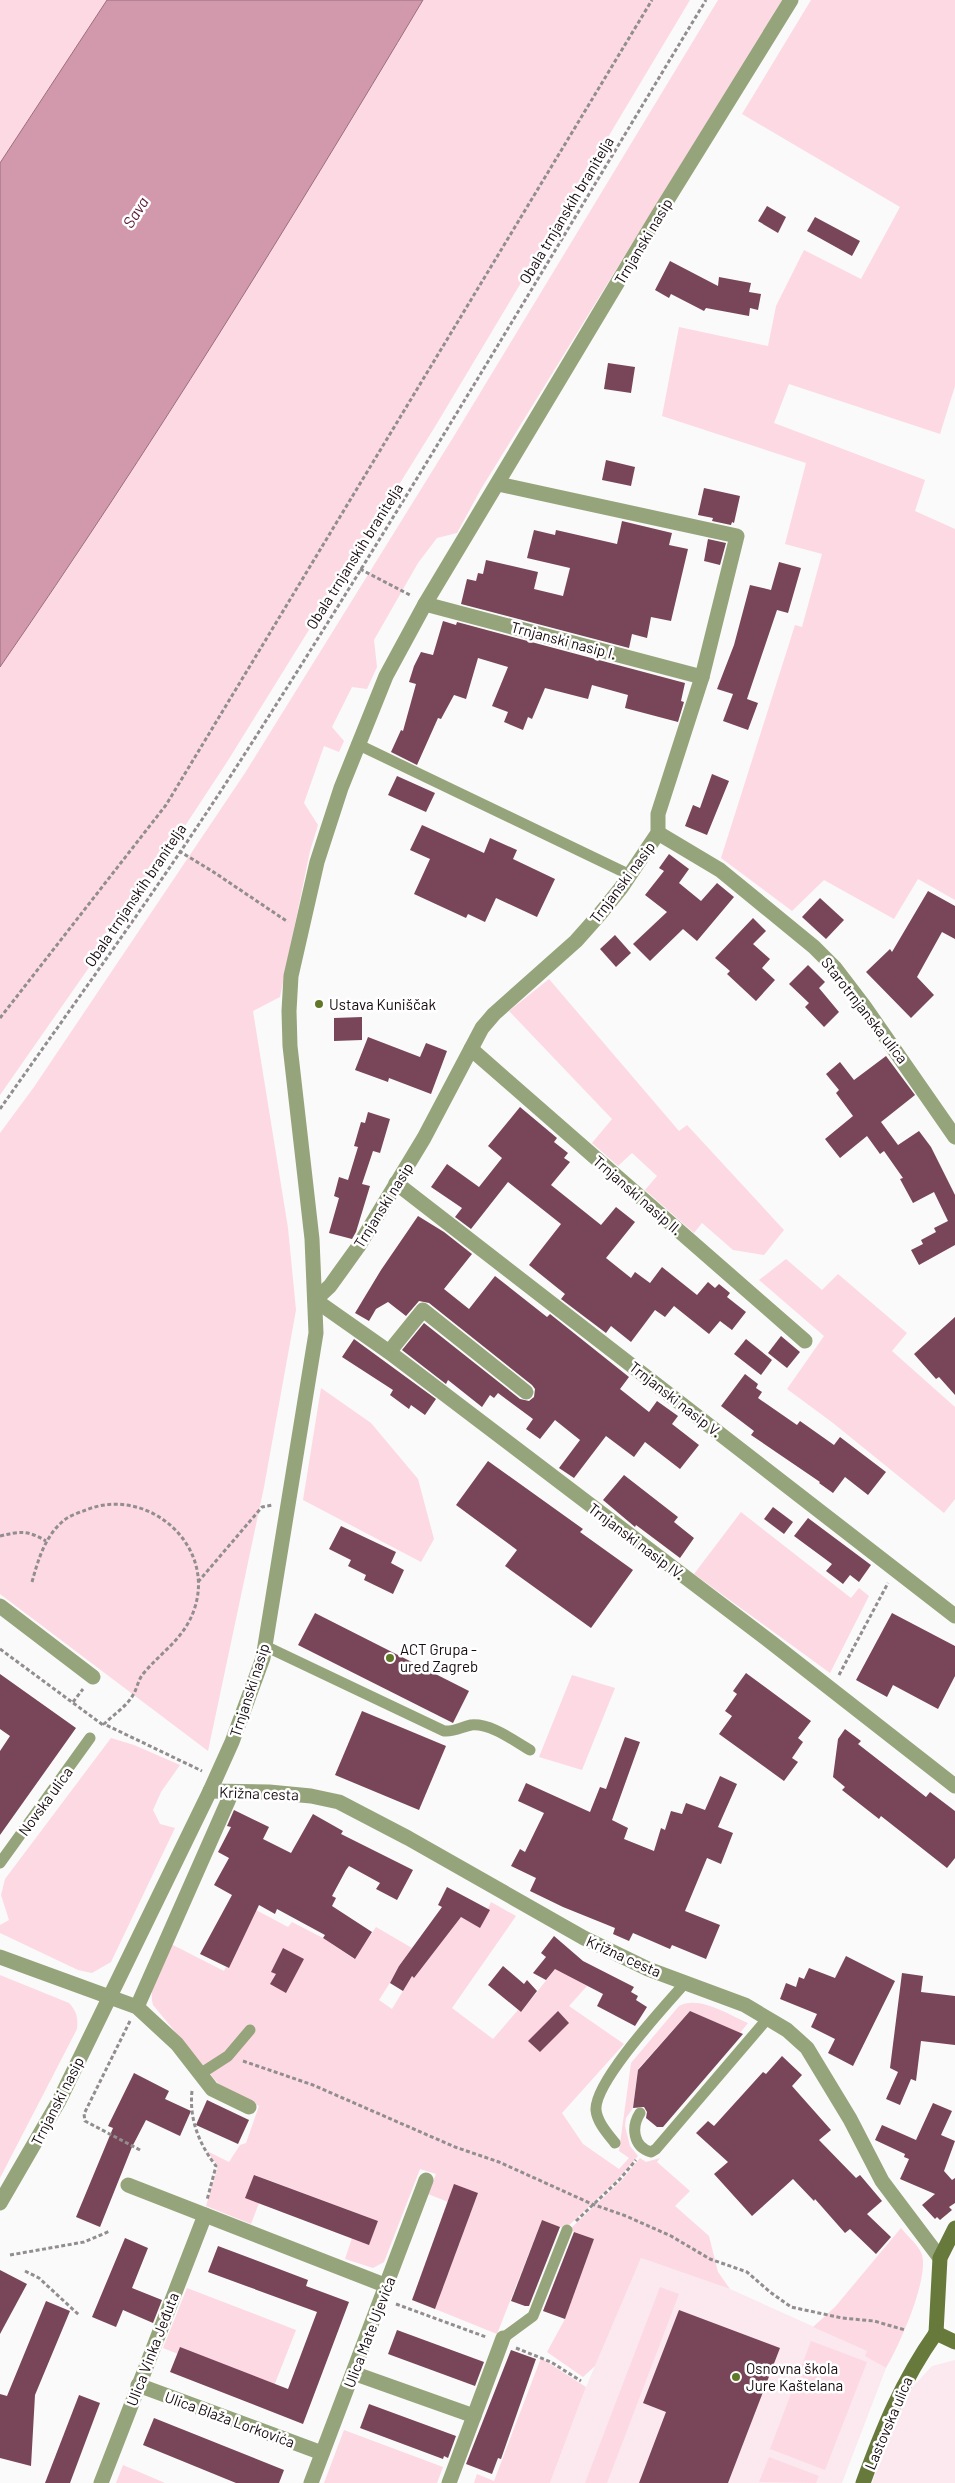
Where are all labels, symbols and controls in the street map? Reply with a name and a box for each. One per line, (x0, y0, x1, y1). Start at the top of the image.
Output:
street label: Obala trnjanskih branitelja (515, 133, 617, 287)
water label: Sava (118, 193, 152, 231)
street label: Trnjanski nasip (610, 195, 676, 287)
street label: Obala trnjanskih branitelja (302, 480, 406, 632)
street label: Trnjanski nasip I. (509, 617, 619, 663)
street label: Obala trnjanskih branitelja (80, 820, 190, 970)
street label: Trnjanski nasip (586, 838, 658, 926)
street label: Starotrnjanska ulica (818, 953, 912, 1067)
place label: Ustava Kuniščak (329, 995, 436, 1013)
marker: Ustava Kuniščak (313, 998, 325, 1010)
street label: Trnjanski nasip II. (590, 1151, 686, 1239)
street label: Trnjanski nasip (350, 1159, 416, 1251)
street label: Trnjanski nasip V. (626, 1357, 726, 1441)
street label: Trnjanski nasip IV. (585, 1499, 689, 1583)
place label: ACT Grupa - ured Zagreb (400, 1640, 478, 1675)
street label: Trnjanski nasip (225, 1641, 273, 1739)
marker: ACT Grupa - ured Zagreb (384, 1652, 396, 1664)
street label: Novska ulica (14, 1763, 76, 1839)
street label: Križna cesta (219, 1783, 299, 1803)
street label: Križna cesta (584, 1932, 664, 1980)
street label: Trnjanski nasip (27, 2054, 87, 2148)
street label: Ulica Mate Ujevića (340, 2274, 398, 2390)
street label: Ulica Vinka Jeđuta (122, 2290, 182, 2408)
place label: Osnovna škola Jure Kaštelana (746, 2359, 843, 2394)
marker: Osnovna škola Jure Kaštelana (730, 2371, 742, 2383)
street label: Lastovska ulica (860, 2374, 916, 2472)
street label: Ulica Blaža Lorkovića (163, 2387, 297, 2451)

